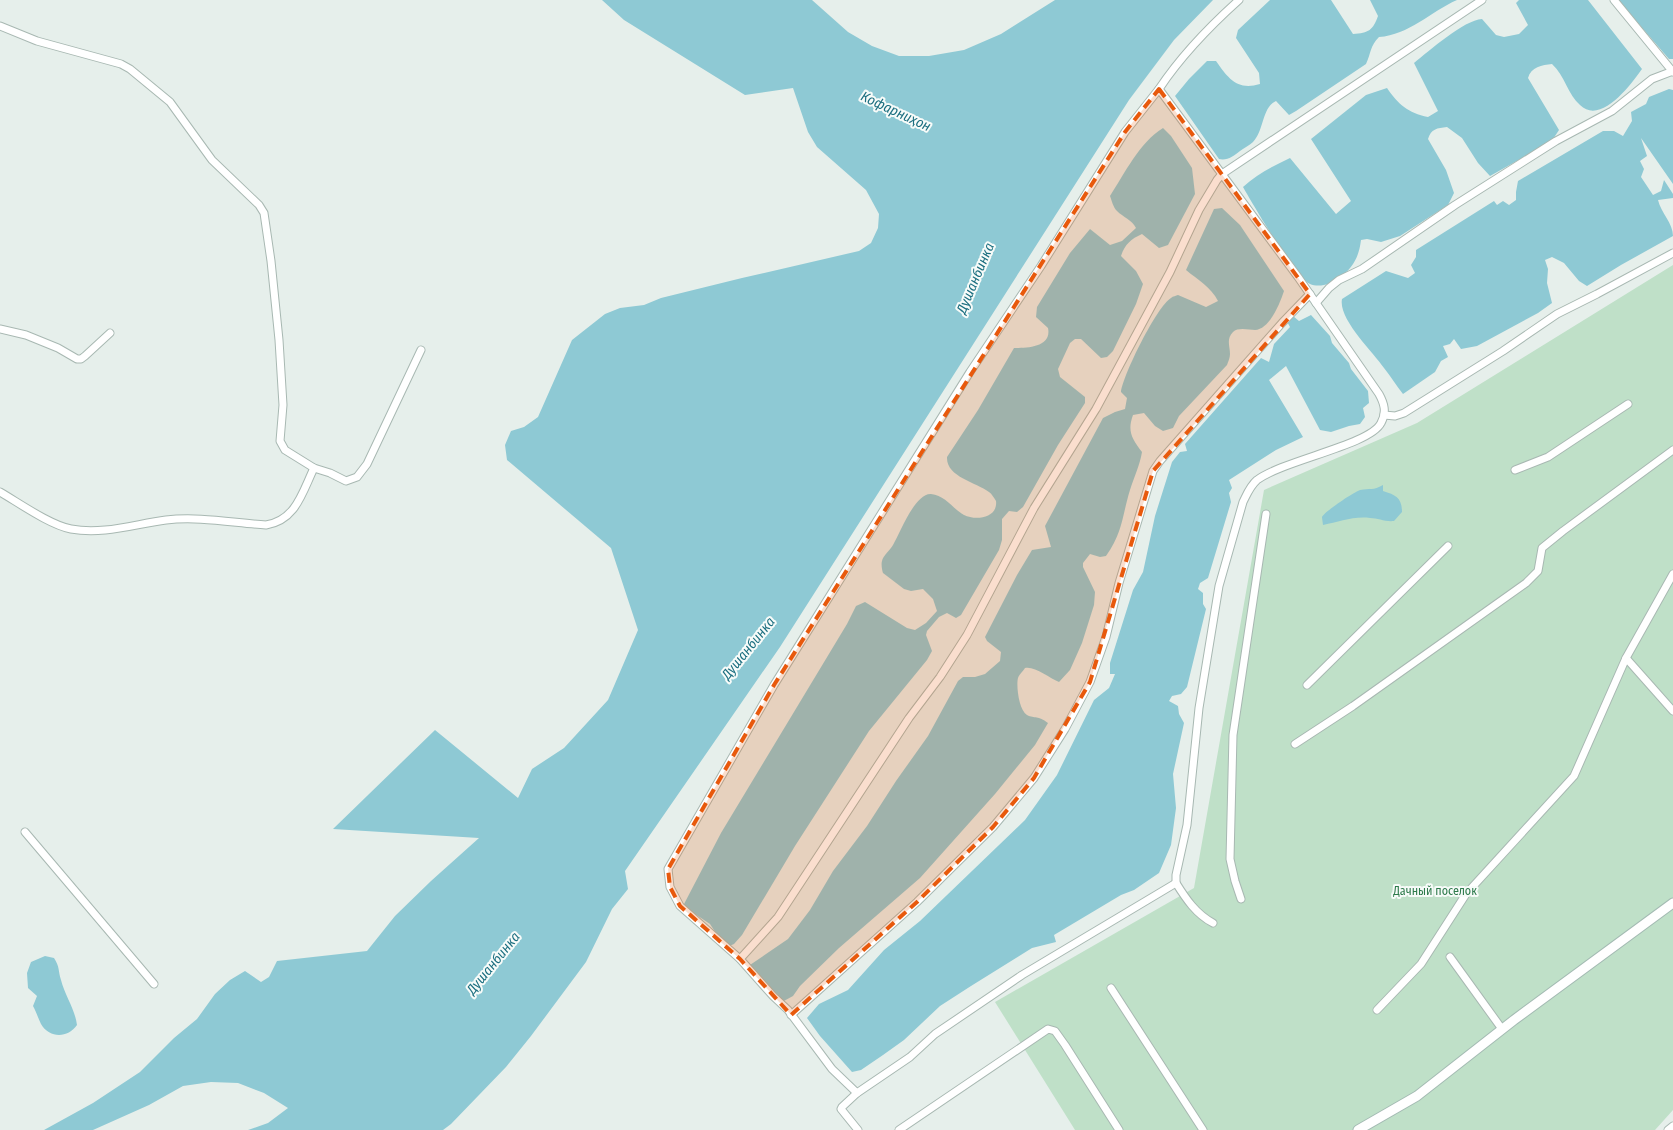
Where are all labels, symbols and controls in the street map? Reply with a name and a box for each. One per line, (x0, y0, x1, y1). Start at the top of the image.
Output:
water label: Кофарниҳон (858, 88, 934, 135)
water label: Душанбинка (953, 240, 998, 317)
water label: Душанбинка (717, 614, 779, 684)
park label: Дачный поселок (1392, 884, 1477, 898)
water label: Душанбинка (462, 929, 524, 999)

